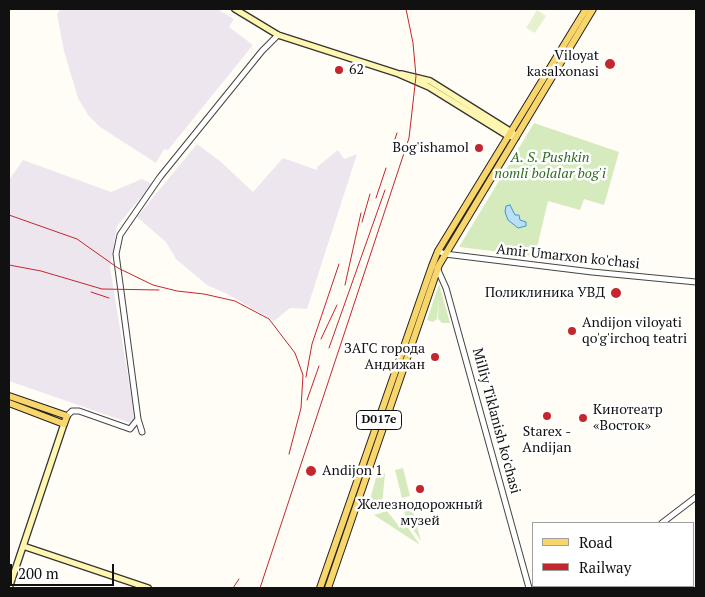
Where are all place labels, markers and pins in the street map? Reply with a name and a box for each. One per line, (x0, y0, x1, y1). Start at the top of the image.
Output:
place label: Viloyat kasalxonasi (527, 48, 599, 80)
marker: Viloyat kasalxonasi (603, 57, 617, 71)
place label: 62 (349, 62, 364, 78)
marker: 62 (333, 64, 345, 76)
place label: Bog'ishamol (393, 140, 469, 156)
marker: Bog'ishamol (473, 142, 485, 154)
place label: Поликлиника УВД (485, 285, 605, 301)
marker: Поликлиника УВД (609, 286, 623, 300)
place label: Andijon viloyati qo'g'irchoq teatri (582, 315, 687, 348)
marker: Andijon viloyati qo'g'irchoq teatri (566, 325, 578, 337)
place label: ЗАГС города Андижан (344, 341, 425, 374)
marker: ЗАГС города Андижан (429, 351, 441, 363)
place label: Кинотеатр «Восток» (593, 402, 663, 434)
marker: Starex - Andijan (541, 410, 553, 422)
marker: Кинотеатр «Восток» (577, 412, 589, 424)
place label: Starex - Andijan (522, 424, 572, 457)
place label: Andijon 1 (322, 463, 383, 479)
marker: Andijon 1 (304, 464, 318, 478)
marker: Железнодорожный музей (414, 483, 426, 495)
place label: Железнодорожный музей (357, 497, 483, 530)

